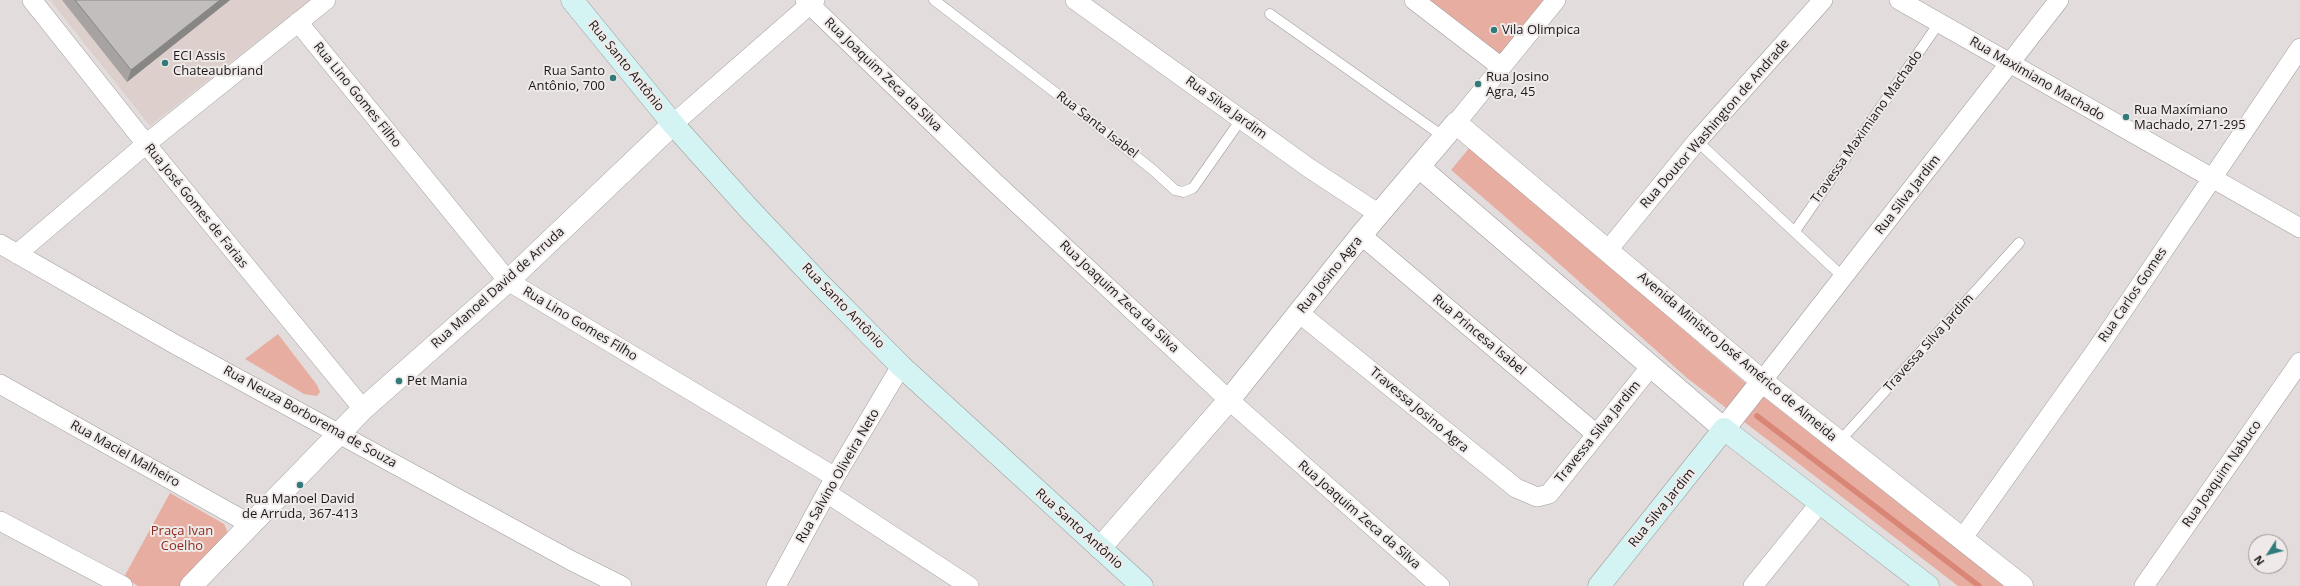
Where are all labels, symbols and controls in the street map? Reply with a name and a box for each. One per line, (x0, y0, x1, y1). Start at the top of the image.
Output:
street label: Rua Joaquim Zeca da Silva (821, 15, 945, 135)
street label: Rua Santo Antônio (585, 17, 667, 115)
place label: Vila Olimpica (1502, 22, 1580, 38)
marker: Vila Olimpica (1489, 25, 1499, 35)
street label: Rua Maximiano Machado (1967, 34, 2107, 124)
street label: Rua Doutor Washington de Andrade (1637, 36, 1793, 212)
street label: Rua Lino Gomes Filho (310, 39, 404, 151)
street label: Travessa Maximiano Machado (1808, 47, 1926, 207)
place label: ECI Assis Chateaubriand (173, 48, 263, 79)
marker: ECI Assis Chateaubriand (160, 58, 170, 68)
place label: Rua Santo Antônio, 700 (528, 63, 605, 94)
place label: Rua Josino Agra, 45 (1486, 69, 1549, 100)
marker: Rua Santo Antônio, 700 (608, 73, 618, 83)
street label: Rua Silva Jardim (1182, 73, 1270, 143)
marker: Rua Josino Agra, 45 (1473, 79, 1483, 89)
street label: Rua Santa Isabel (1053, 88, 1141, 162)
place label: Rua Maxímiano Machado, 271-295 (2134, 102, 2246, 133)
marker: Rua Maxímiano Machado, 271-295 (2121, 112, 2131, 122)
street label: Rua José Gomes de Farias (141, 141, 251, 271)
street label: Rua Silva Jardim (1872, 152, 1944, 238)
street label: Rua Manoel David de Arruda (428, 224, 568, 352)
street label: Rua Josino Agra (1294, 233, 1366, 317)
street label: Rua Joaquim Zeca da Silva (1056, 238, 1182, 356)
street label: Rua Carlos Gomes (2096, 245, 2170, 345)
street label: Rua Santo Antônio (798, 260, 888, 352)
street label: Avenida Ministro José Américo de Almeida (1634, 269, 1840, 445)
street label: Rua Lino Gomes Filho (520, 284, 640, 364)
street label: Rua Princesa Isabel (1429, 291, 1529, 379)
street label: Travessa Silva Jardim (1881, 291, 1977, 395)
street label: Rua Neuza Borborema de Souza (221, 363, 399, 471)
street label: Travessa Josino Agra (1366, 364, 1472, 456)
place label: Pet Mania (407, 373, 468, 389)
marker: Pet Mania (394, 376, 404, 386)
street label: Travessa Silva Jardim (1552, 378, 1644, 486)
street label: Rua Salvino Oliveira Neto (793, 406, 883, 546)
street label: Rua Maciel Malheiro (67, 417, 183, 491)
street label: Rua Joaquim Nabuco (2179, 418, 2265, 530)
street label: Rua Joaquim Zeca da Silva (1295, 458, 1423, 572)
street label: Rua Silva Jardim (1626, 466, 1698, 550)
marker: Rua Manoel David de Arruda, 367-413 (295, 480, 305, 490)
street label: Rua Santo Antônio (1032, 486, 1126, 572)
place label: Rua Manoel David de Arruda, 367-413 (242, 491, 358, 522)
park label: Praça Ivan Coelho (151, 523, 213, 554)
north arrow (2248, 534, 2288, 574)
text: N (2250, 553, 2267, 569)

